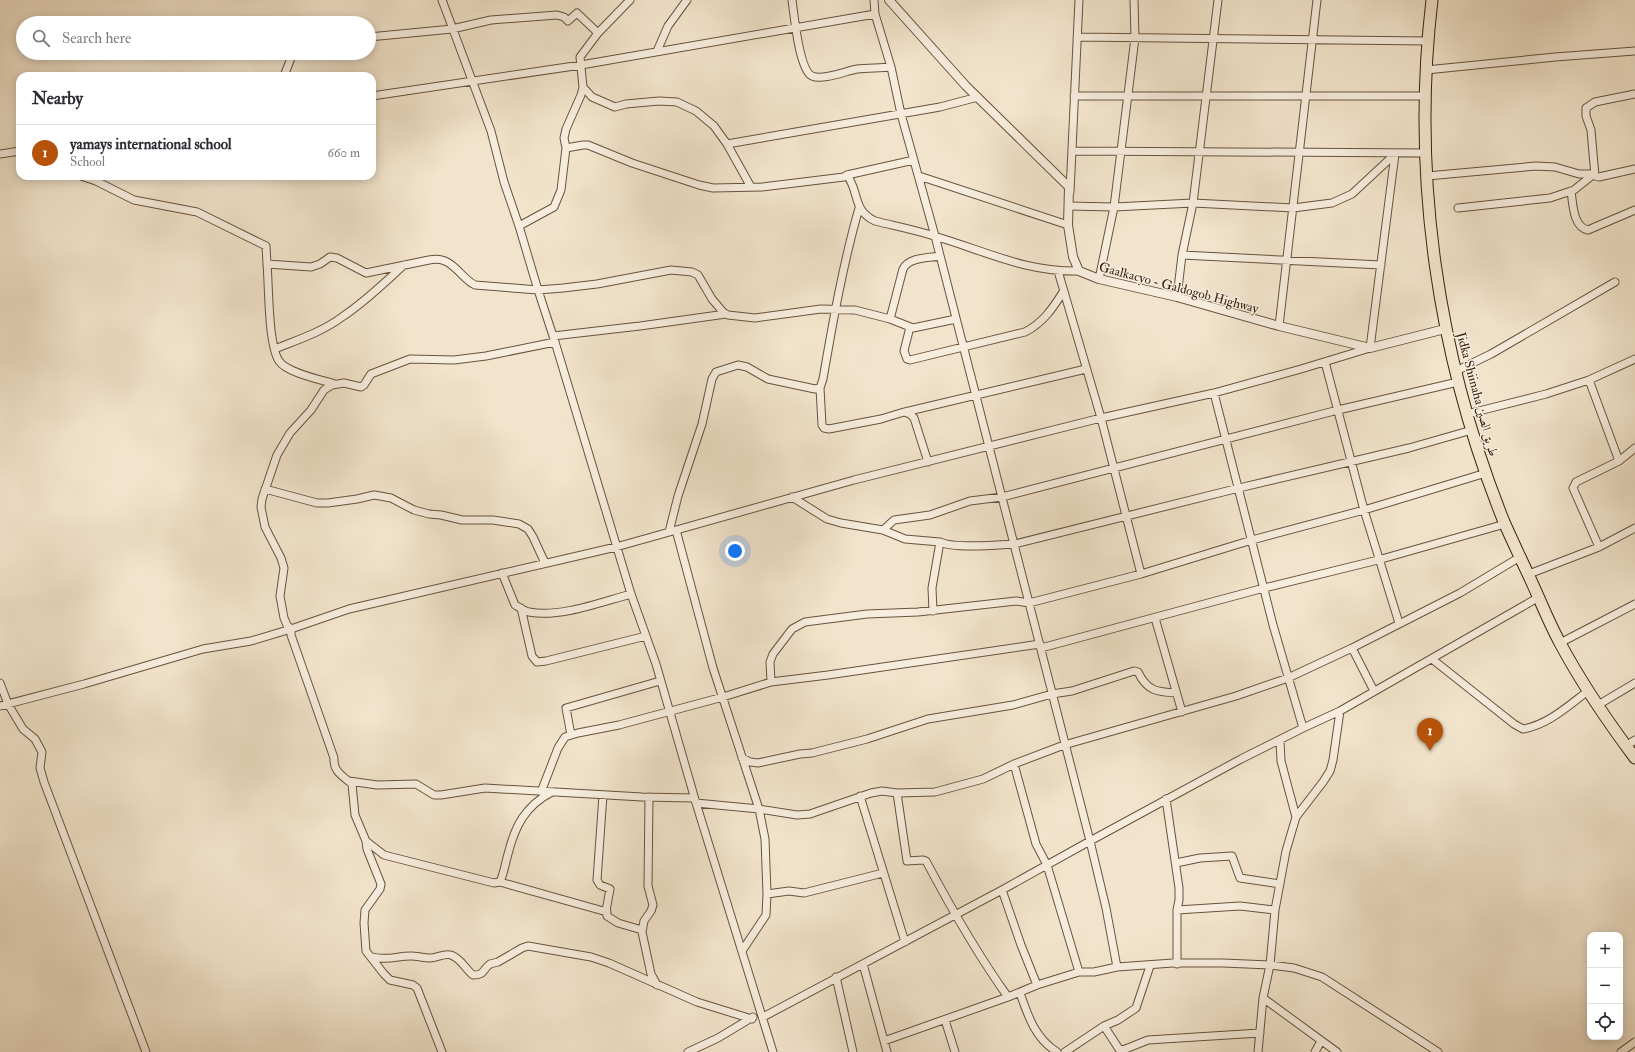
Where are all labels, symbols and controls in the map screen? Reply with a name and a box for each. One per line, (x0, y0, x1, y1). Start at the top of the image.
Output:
search box (16, 16, 376, 60)
icon: search (30, 27, 52, 49)
text: Search here (62, 29, 131, 48)
text: Nearby (32, 88, 83, 109)
text: yamays international school (70, 135, 232, 154)
text: 1 (43, 145, 47, 161)
text: 660 m (327, 145, 360, 161)
text: School (70, 154, 105, 170)
street label: Gaalkacyo - Galdogob Highway (1097, 259, 1261, 318)
street label: Jidka Shiinaha طريق الصين (1452, 329, 1501, 458)
your location (725, 541, 745, 561)
pin: 1 (1417, 718, 1443, 751)
map controls (1587, 932, 1623, 1040)
button: + (1587, 932, 1623, 968)
button: − (1587, 968, 1623, 1004)
button: locate (1587, 1004, 1623, 1040)

